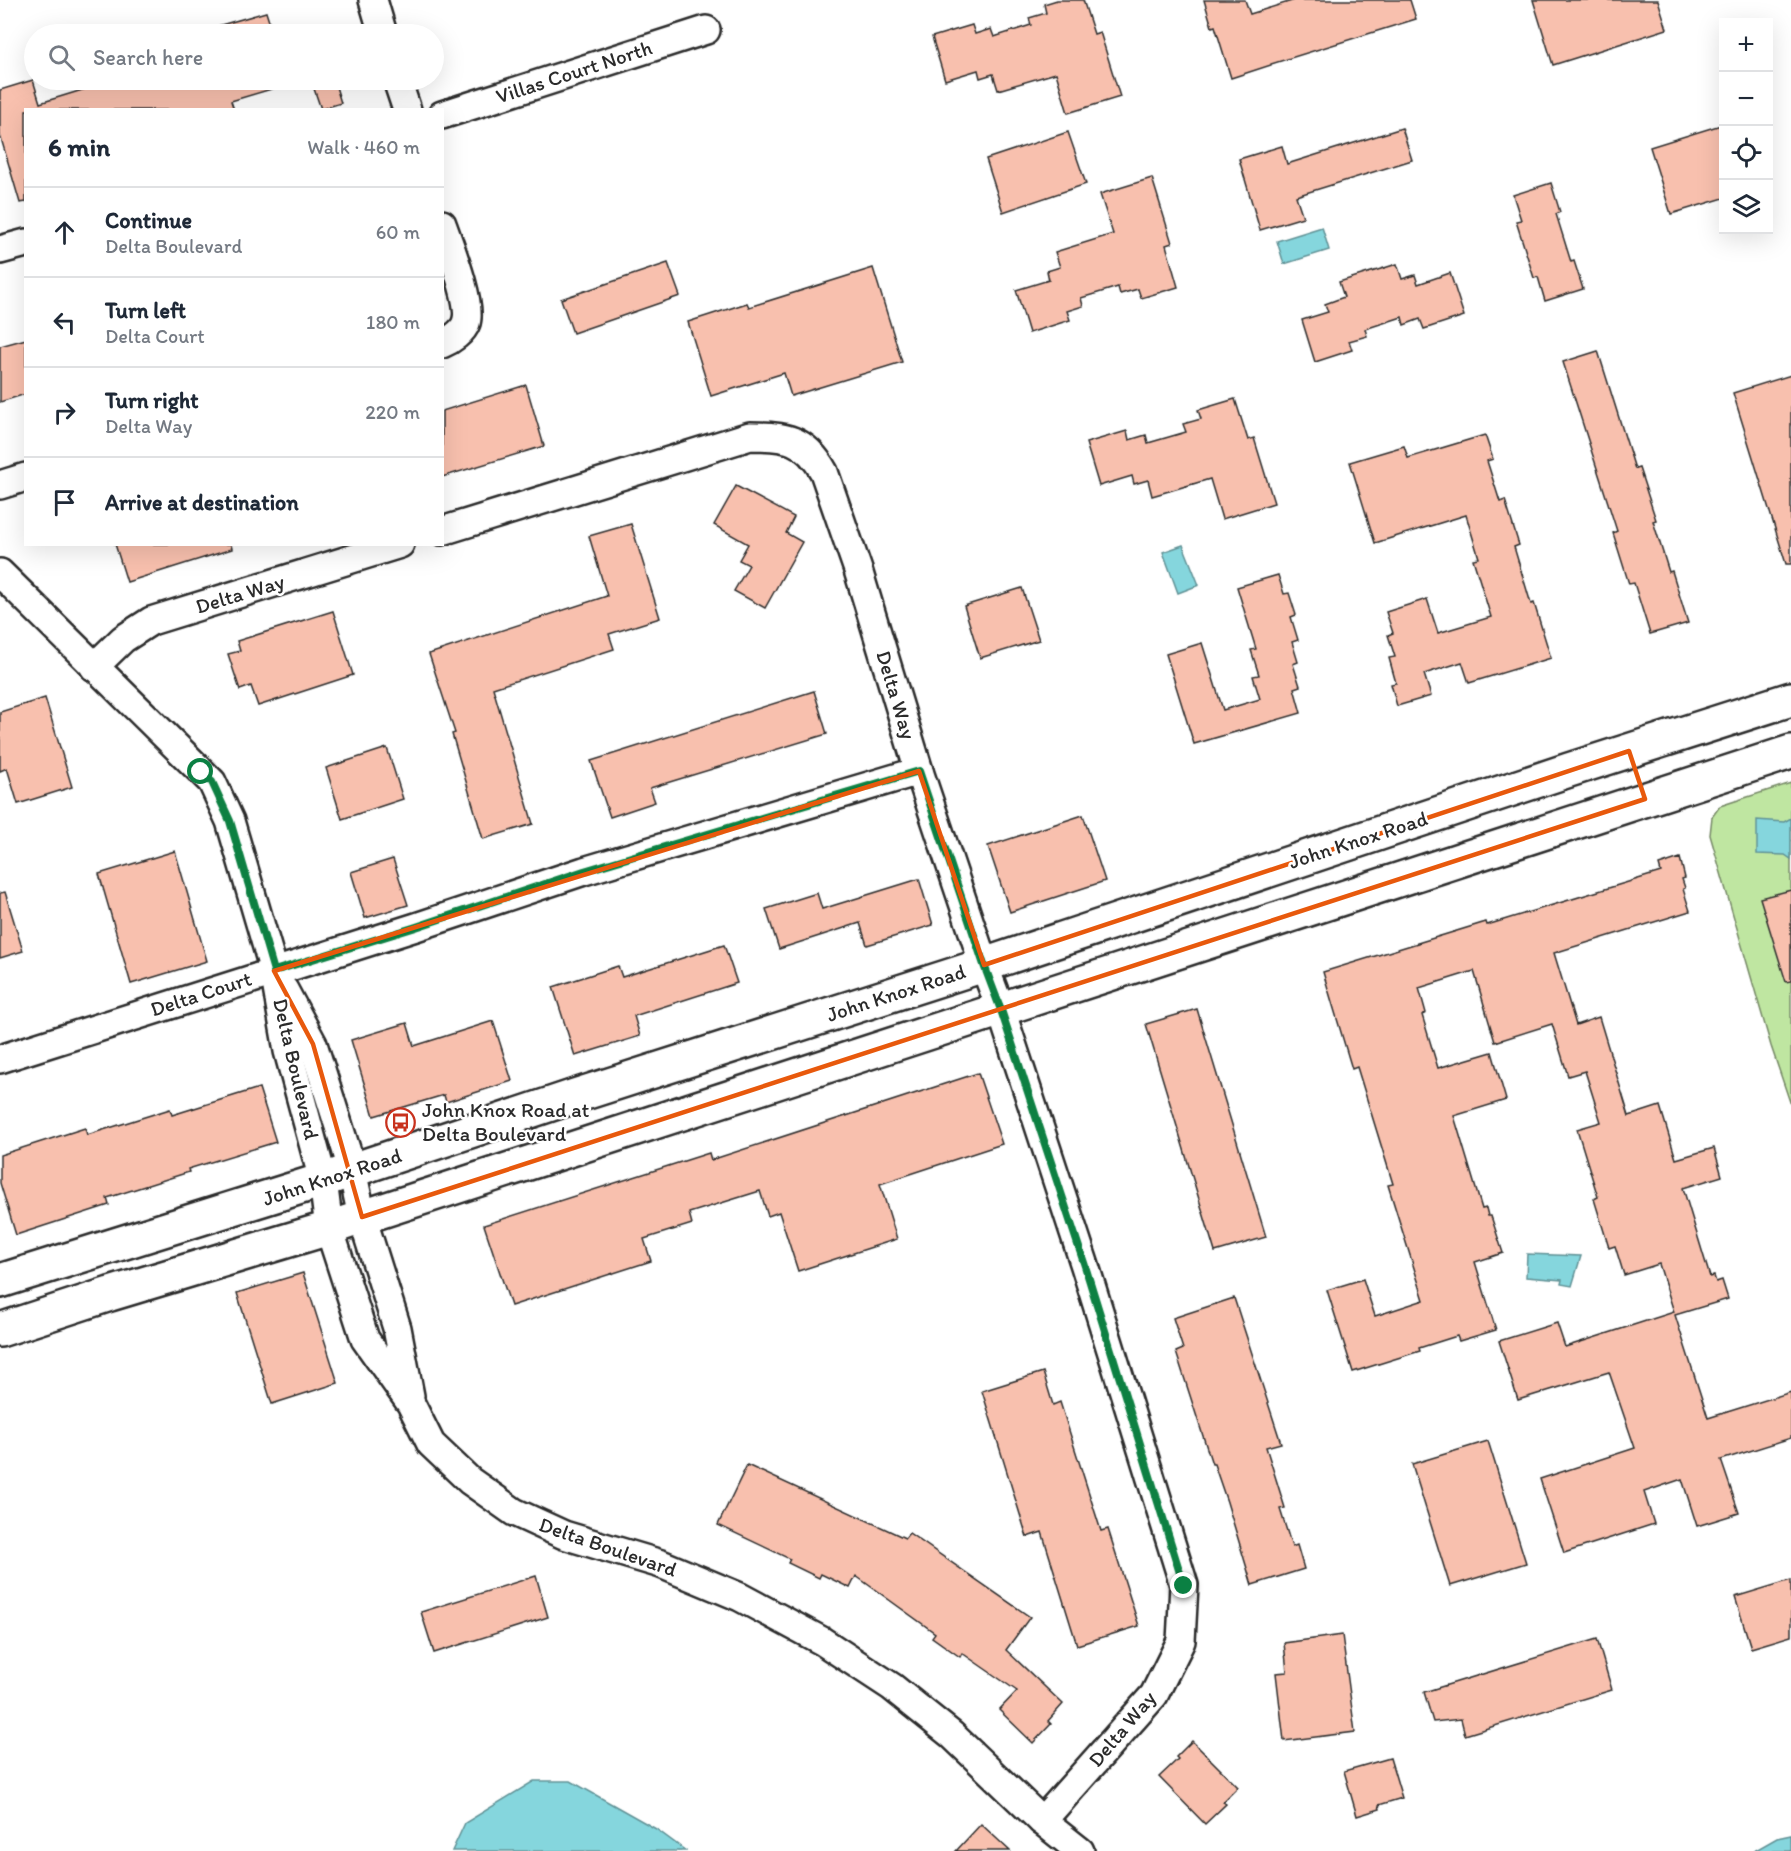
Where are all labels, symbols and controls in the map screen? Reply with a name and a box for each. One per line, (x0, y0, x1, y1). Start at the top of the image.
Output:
map controls (1719, 18, 1773, 234)
button: + (1719, 18, 1773, 72)
search box (24, 24, 444, 90)
street label: Villas Court North (493, 34, 655, 109)
icon: search (45, 41, 78, 74)
text: Search here (93, 44, 203, 71)
button: − (1719, 72, 1773, 126)
button: locate (1719, 126, 1773, 180)
text: 6 min (48, 131, 110, 163)
text: Walk · 460 m (307, 135, 420, 159)
button: layers (1719, 180, 1773, 234)
text: Continue (105, 207, 192, 234)
icon: ahead (48, 216, 81, 249)
text: 60 m (376, 220, 420, 244)
text: Delta Boulevard (105, 234, 242, 258)
text: Turn left (105, 297, 186, 324)
icon: left (48, 306, 81, 339)
text: 180 m (366, 310, 420, 334)
text: Delta Court (105, 324, 205, 348)
text: Turn right (105, 387, 199, 414)
icon: right (48, 396, 81, 429)
text: 220 m (365, 400, 420, 424)
text: Delta Way (105, 414, 192, 438)
icon: arrive (48, 486, 81, 519)
text: Arrive at destination (105, 489, 299, 516)
street label: Delta Way (192, 568, 287, 619)
street label: Delta Way (871, 647, 922, 742)
route start (187, 758, 213, 784)
street label: John Knox Road (1285, 805, 1430, 874)
street label: John Knox Road (823, 958, 968, 1027)
street label: Delta Court (147, 965, 255, 1022)
street label: Delta Boulevard (268, 996, 325, 1143)
place label: John Knox Road at Delta Boulevard (422, 1097, 589, 1146)
bus stop icon: John Knox Road at Delta Boulevard (385, 1106, 417, 1138)
street label: John Knox Road (259, 1142, 404, 1211)
street label: Delta Boulevard (536, 1511, 681, 1582)
route end (1170, 1572, 1196, 1598)
street label: Delta Way (1083, 1686, 1161, 1772)

